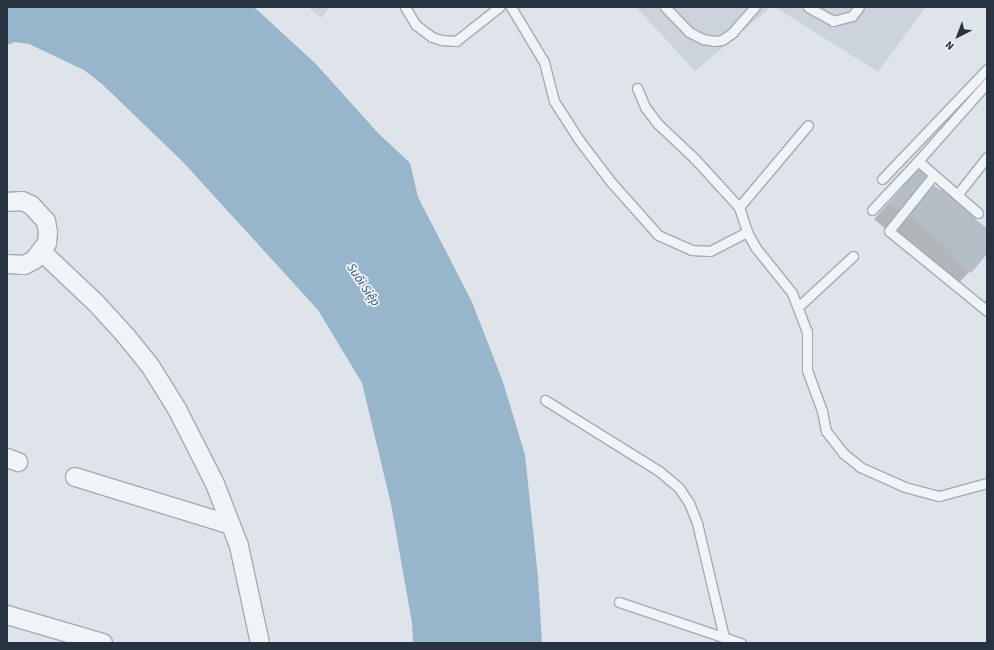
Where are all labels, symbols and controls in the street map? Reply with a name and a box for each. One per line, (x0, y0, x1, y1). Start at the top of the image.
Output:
north arrow (938, 16, 978, 56)
text: N (942, 37, 957, 53)
water label: Suối Siệp (343, 260, 383, 310)

